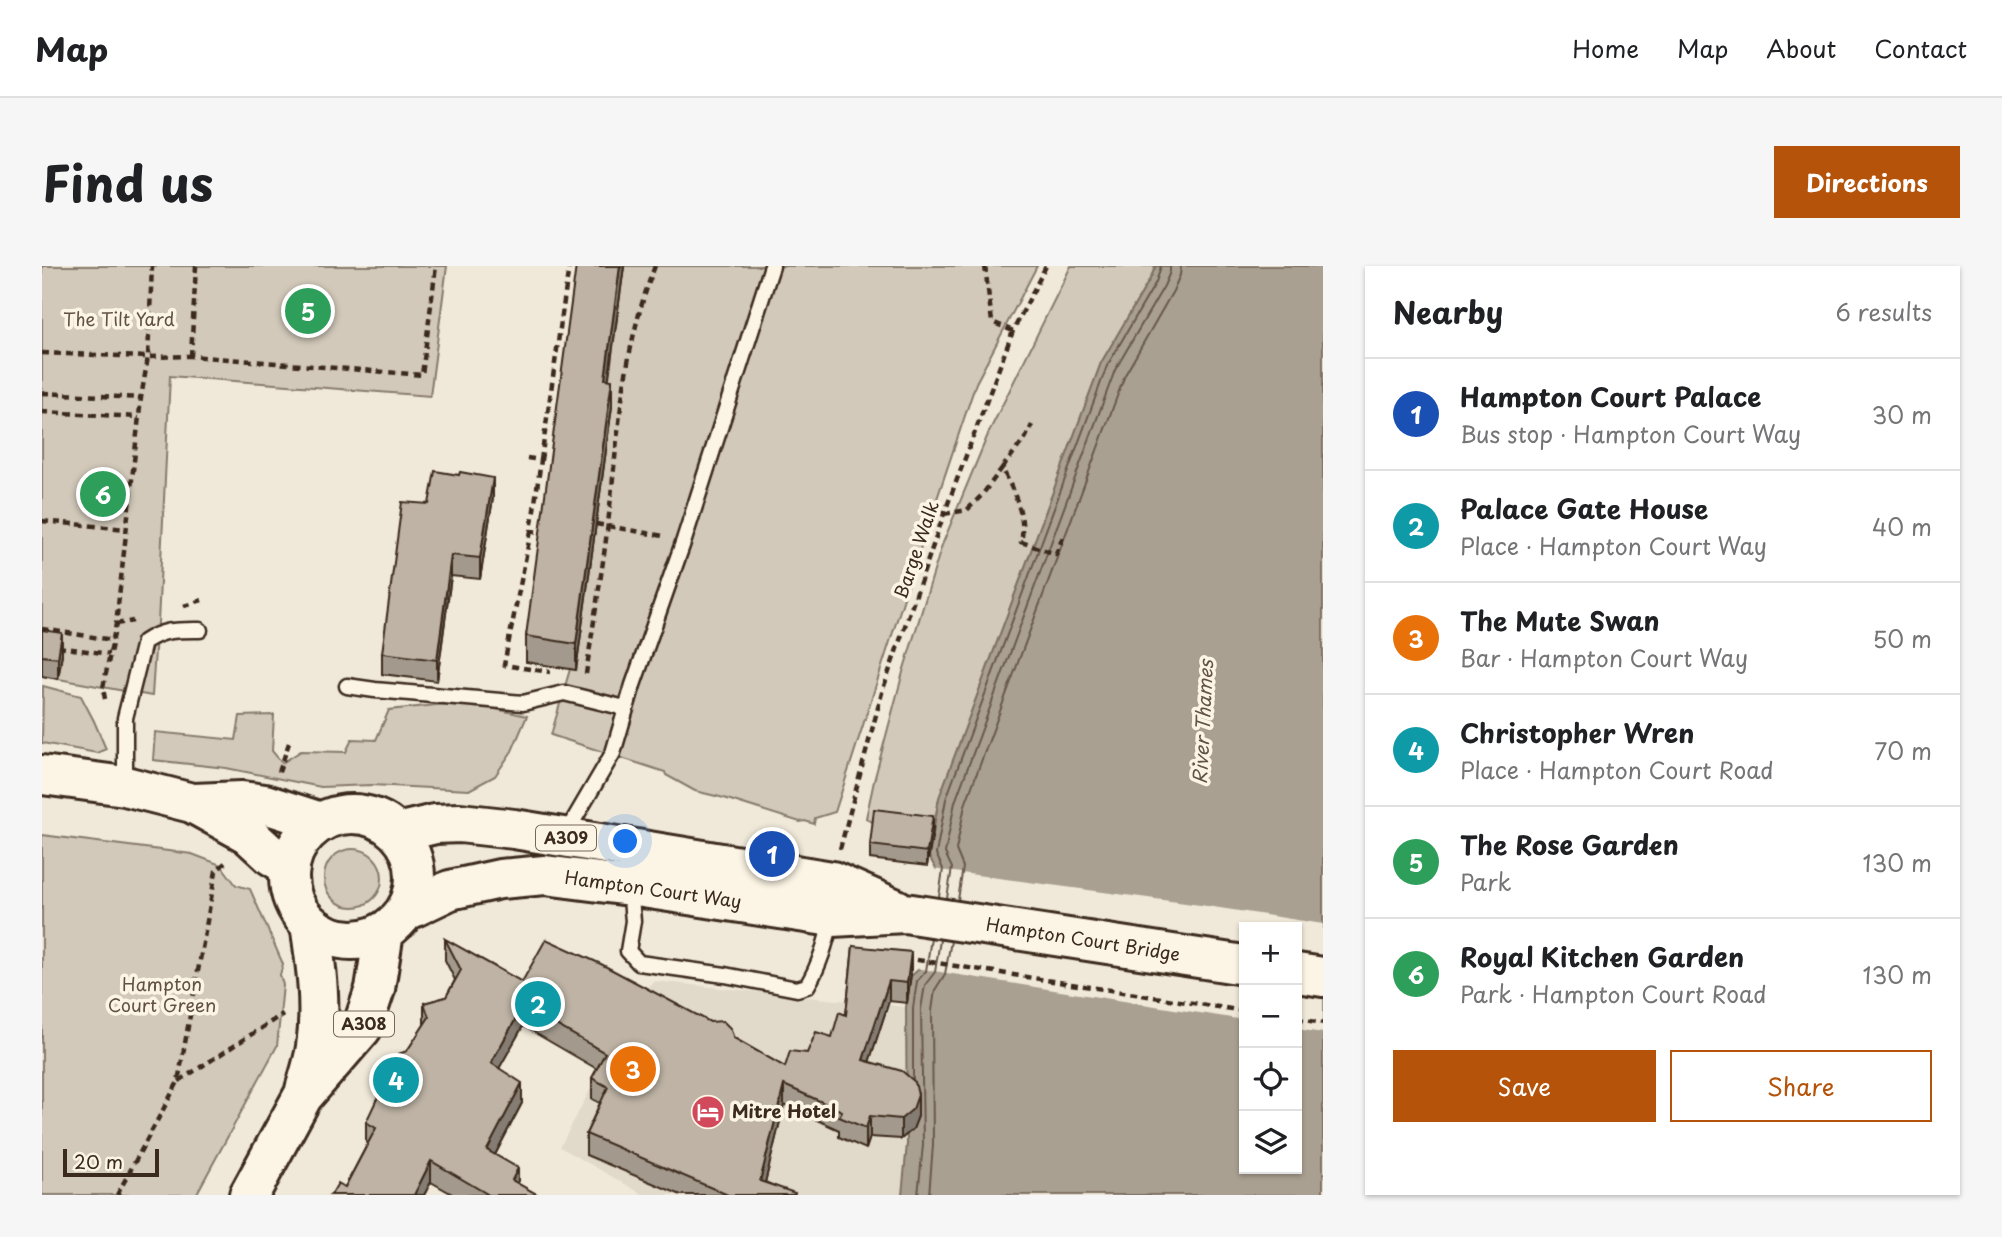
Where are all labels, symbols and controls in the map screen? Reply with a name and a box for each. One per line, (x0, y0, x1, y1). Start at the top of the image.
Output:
text: Map (35, 23, 108, 73)
text: Home (1572, 30, 1639, 66)
text: Map (1677, 30, 1728, 66)
text: About (1766, 30, 1836, 66)
text: Contact (1874, 30, 1967, 66)
text: Find us (42, 145, 213, 219)
button: Directions (1774, 146, 1960, 218)
pin: 5 (285, 285, 331, 337)
text: Nearby (1393, 289, 1503, 334)
text: 6 results (1836, 294, 1932, 329)
park label: The Tilt Yard (63, 305, 175, 332)
text: Hampton Court Palace (1460, 377, 1761, 416)
text: 1 (1411, 397, 1422, 432)
text: 30 m (1871, 397, 1932, 432)
text: Bus stop · Hampton Court Way (1460, 416, 1801, 451)
pin: 6 (80, 468, 126, 520)
text: Palace Gate House (1460, 489, 1708, 528)
street label: Barge Walk (886, 497, 945, 602)
text: 2 (1408, 509, 1424, 544)
text: 40 m (1872, 509, 1932, 544)
text: Place · Hampton Court Way (1460, 528, 1767, 563)
text: The Mute Swan (1460, 601, 1660, 640)
text: 3 (1408, 621, 1424, 656)
text: 50 m (1872, 621, 1932, 656)
text: Bar · Hampton Court Way (1460, 640, 1748, 675)
water label: River Thames (1185, 657, 1219, 785)
text: Christopher Wren (1460, 713, 1694, 752)
text: 4 (1408, 733, 1424, 768)
text: 70 m (1874, 733, 1932, 768)
text: Place · Hampton Court Road (1460, 752, 1774, 787)
your location (608, 824, 642, 858)
road number: A309 (536, 825, 596, 850)
text: The Rose Garden (1460, 825, 1679, 864)
pin: 1 (749, 828, 795, 880)
text: 5 (1409, 845, 1423, 880)
text: 130 m (1862, 845, 1932, 880)
street label: Hampton Court Way (563, 863, 743, 914)
text: Park (1460, 864, 1511, 899)
street label: Hampton Court Bridge (984, 910, 1182, 967)
map controls (1239, 922, 1302, 1174)
button: + (1239, 922, 1302, 985)
text: Royal Kitchen Garden (1460, 937, 1744, 976)
text: 6 (1408, 957, 1424, 992)
text: 130 m (1862, 957, 1932, 992)
park label: Hampton Court Green (108, 970, 216, 1018)
text: Park · Hampton Court Road (1460, 976, 1767, 1011)
pin: 2 (515, 978, 561, 1030)
button: − (1239, 985, 1302, 1048)
road number: A308 (334, 1012, 394, 1037)
pin: 3 (610, 1043, 656, 1095)
button: locate (1239, 1048, 1302, 1111)
button: Save (1393, 1050, 1656, 1122)
button: Share (1670, 1050, 1932, 1122)
pin: 4 (373, 1054, 419, 1106)
hotel icon: Mitre Hotel (689, 1093, 727, 1131)
place label: Mitre Hotel (732, 1097, 836, 1124)
button: layers (1239, 1111, 1302, 1174)
scale bar (63, 1146, 159, 1178)
text: 20 m (74, 1147, 123, 1175)

